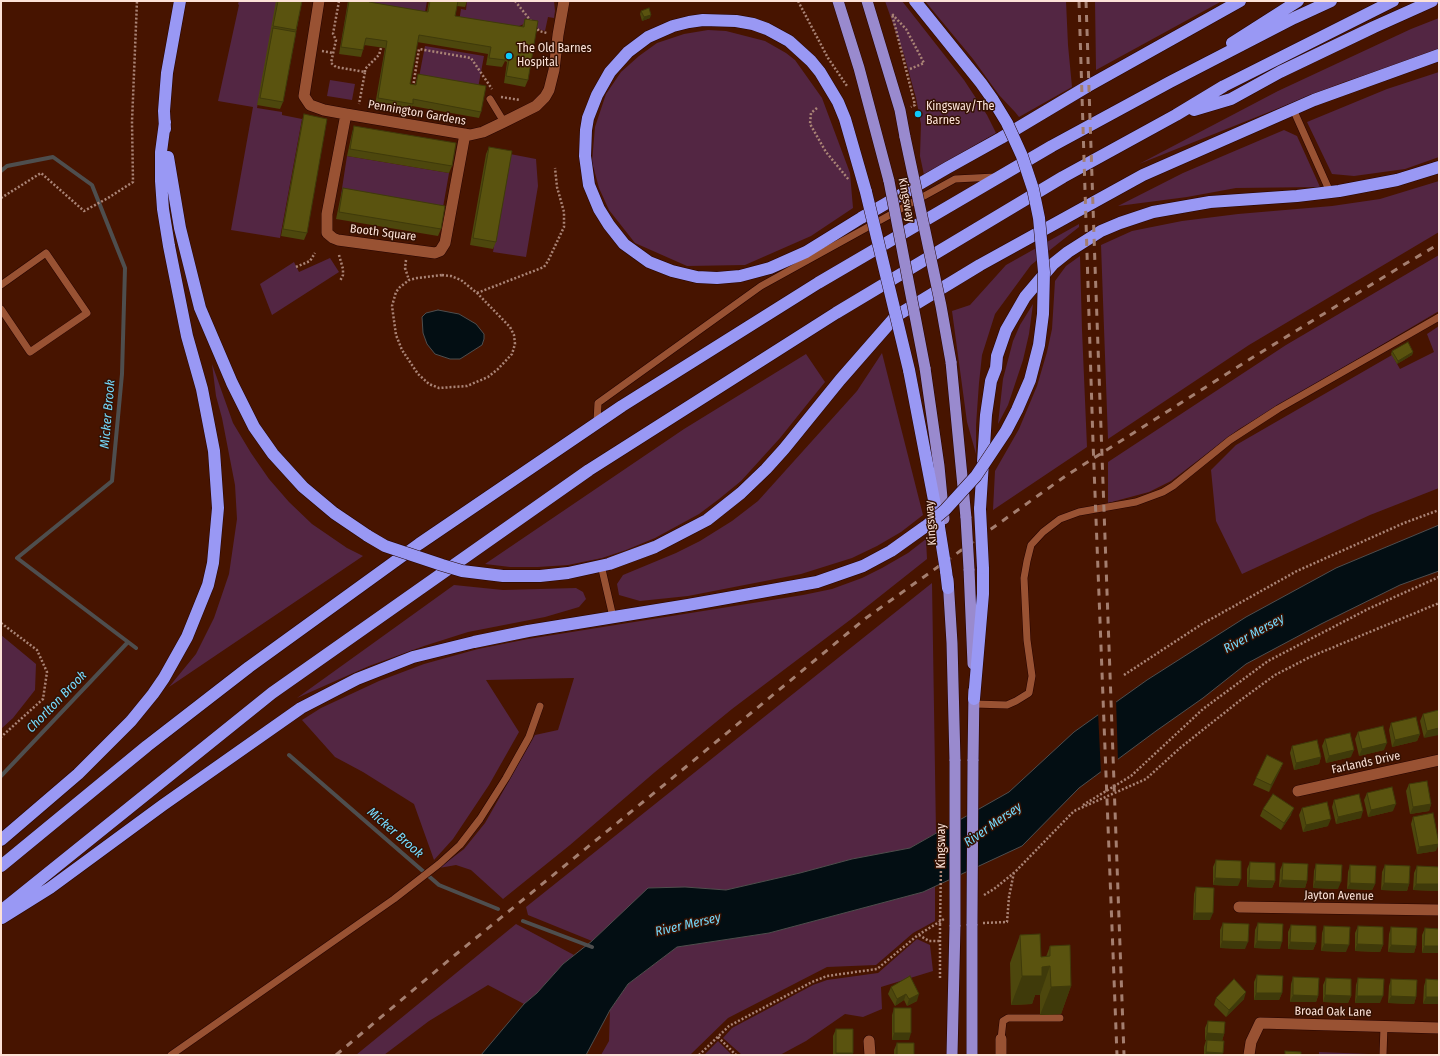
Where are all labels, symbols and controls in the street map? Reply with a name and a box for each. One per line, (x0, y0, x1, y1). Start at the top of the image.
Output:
place label: The Old Barnes Hospital (517, 42, 592, 70)
marker: The Old Barnes Hospital (504, 51, 514, 61)
street label: Pennington Gardens (367, 97, 467, 129)
place label: Kingsway/The Barnes (926, 100, 994, 128)
marker: Kingsway/The Barnes (913, 109, 923, 119)
street label: Kingsway (895, 177, 917, 223)
street label: Booth Square (349, 222, 417, 244)
water label: Micker Brook (97, 379, 119, 449)
street label: Kingsway (922, 500, 940, 546)
water label: River Mersey (1221, 611, 1287, 657)
water label: Chorlton Brook (24, 668, 90, 736)
street label: Farlands Drive (1330, 749, 1402, 777)
water label: River Mersey (961, 799, 1025, 851)
water label: Micker Brook (364, 804, 426, 862)
street label: Kingsway (935, 823, 949, 869)
street label: Jayton Avenue (1304, 888, 1374, 904)
water label: River Mersey (654, 910, 722, 940)
street label: Broad Oak Lane (1294, 1004, 1372, 1020)

